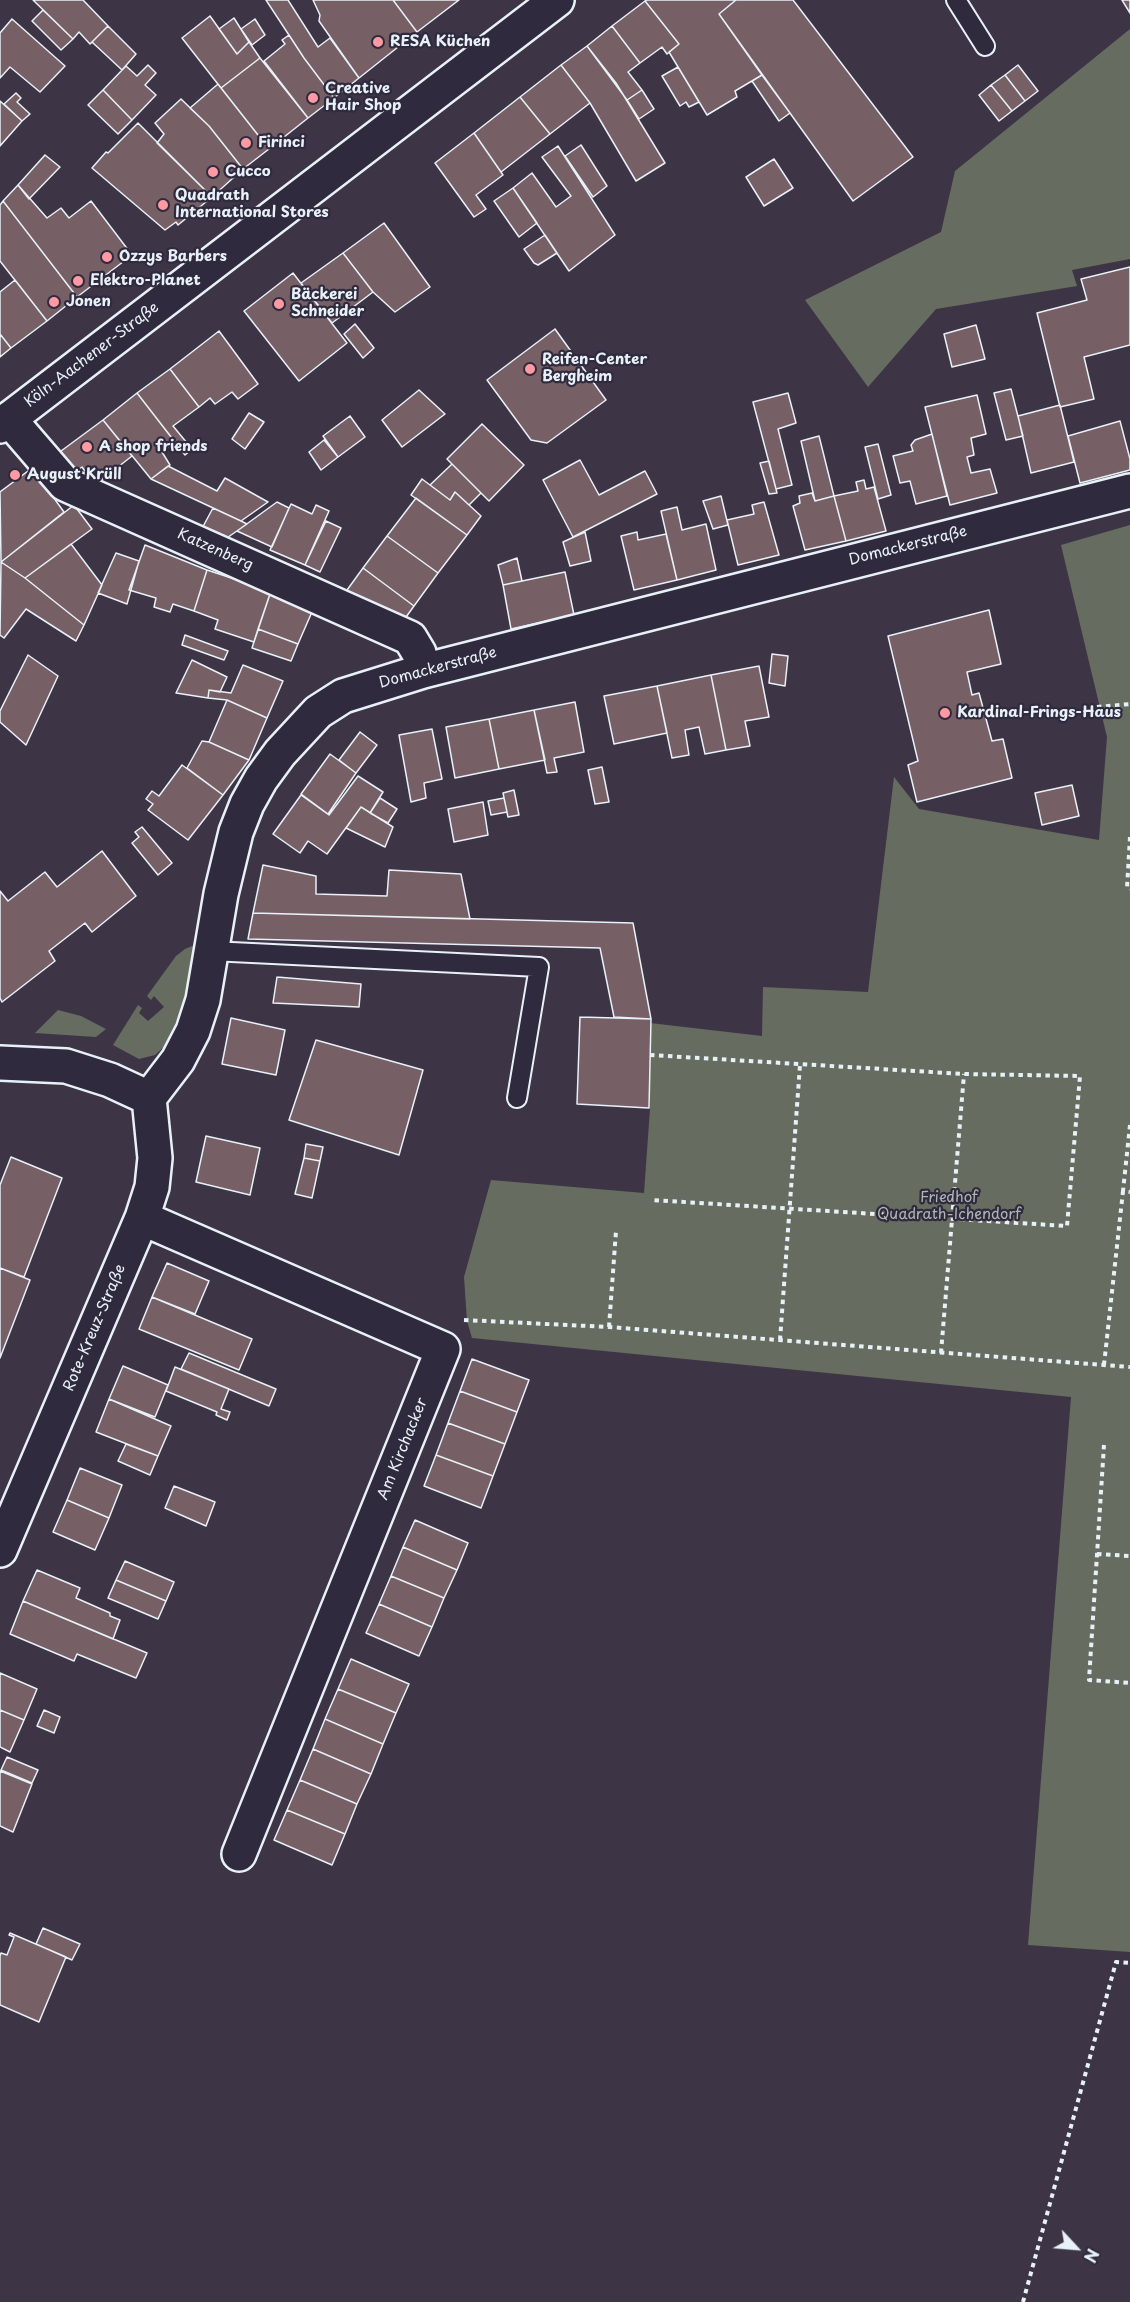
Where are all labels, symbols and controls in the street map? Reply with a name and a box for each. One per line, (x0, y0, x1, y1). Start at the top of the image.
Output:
place label: RESA Küchen (390, 33, 490, 51)
marker: RESA Küchen (371, 35, 385, 49)
place label: Creative Hair Shop (325, 80, 401, 115)
marker: Creative Hair Shop (306, 91, 320, 105)
place label: Firinci (258, 134, 305, 152)
marker: Firinci (239, 136, 253, 150)
place label: Cucco (225, 163, 271, 181)
marker: Cucco (206, 165, 220, 179)
place label: Quadrath International Stores (175, 187, 329, 222)
marker: Quadrath International Stores (156, 198, 170, 212)
place label: Ozzys Barbers (119, 248, 227, 266)
marker: Ozzys Barbers (100, 250, 114, 264)
place label: Elektro-Planet (90, 272, 201, 290)
marker: Elektro-Planet (71, 274, 85, 288)
place label: Bäckerei Schneider (291, 286, 364, 321)
place label: Jonen (66, 293, 111, 311)
marker: Jonen (47, 295, 61, 309)
marker: Bäckerei Schneider (272, 297, 286, 311)
street label: Köln-Aachener-Straße (21, 299, 163, 411)
place label: Reifen-Center Bergheim (542, 351, 647, 386)
marker: Reifen-Center Bergheim (523, 362, 537, 376)
place label: A shop friends (99, 438, 208, 456)
marker: A shop friends (80, 440, 94, 454)
place label: August Krüll (27, 466, 121, 484)
marker: August Krüll (8, 468, 22, 482)
street label: Domackerstraße (847, 523, 969, 569)
street label: Katzenberg (174, 525, 256, 575)
street label: Domackerstraße (377, 644, 499, 692)
place label: Kardinal-Frings-Haus (957, 704, 1121, 722)
marker: Kardinal-Frings-Haus (938, 706, 952, 720)
park label: Friedhof Quadrath-Ichendorf (877, 1189, 1021, 1224)
street label: Rote-Kreuz-Straße (60, 1262, 130, 1394)
street label: Am Kirchacker (374, 1395, 432, 1503)
north arrow (1046, 2218, 1106, 2278)
text: N (1079, 2245, 1106, 2267)

